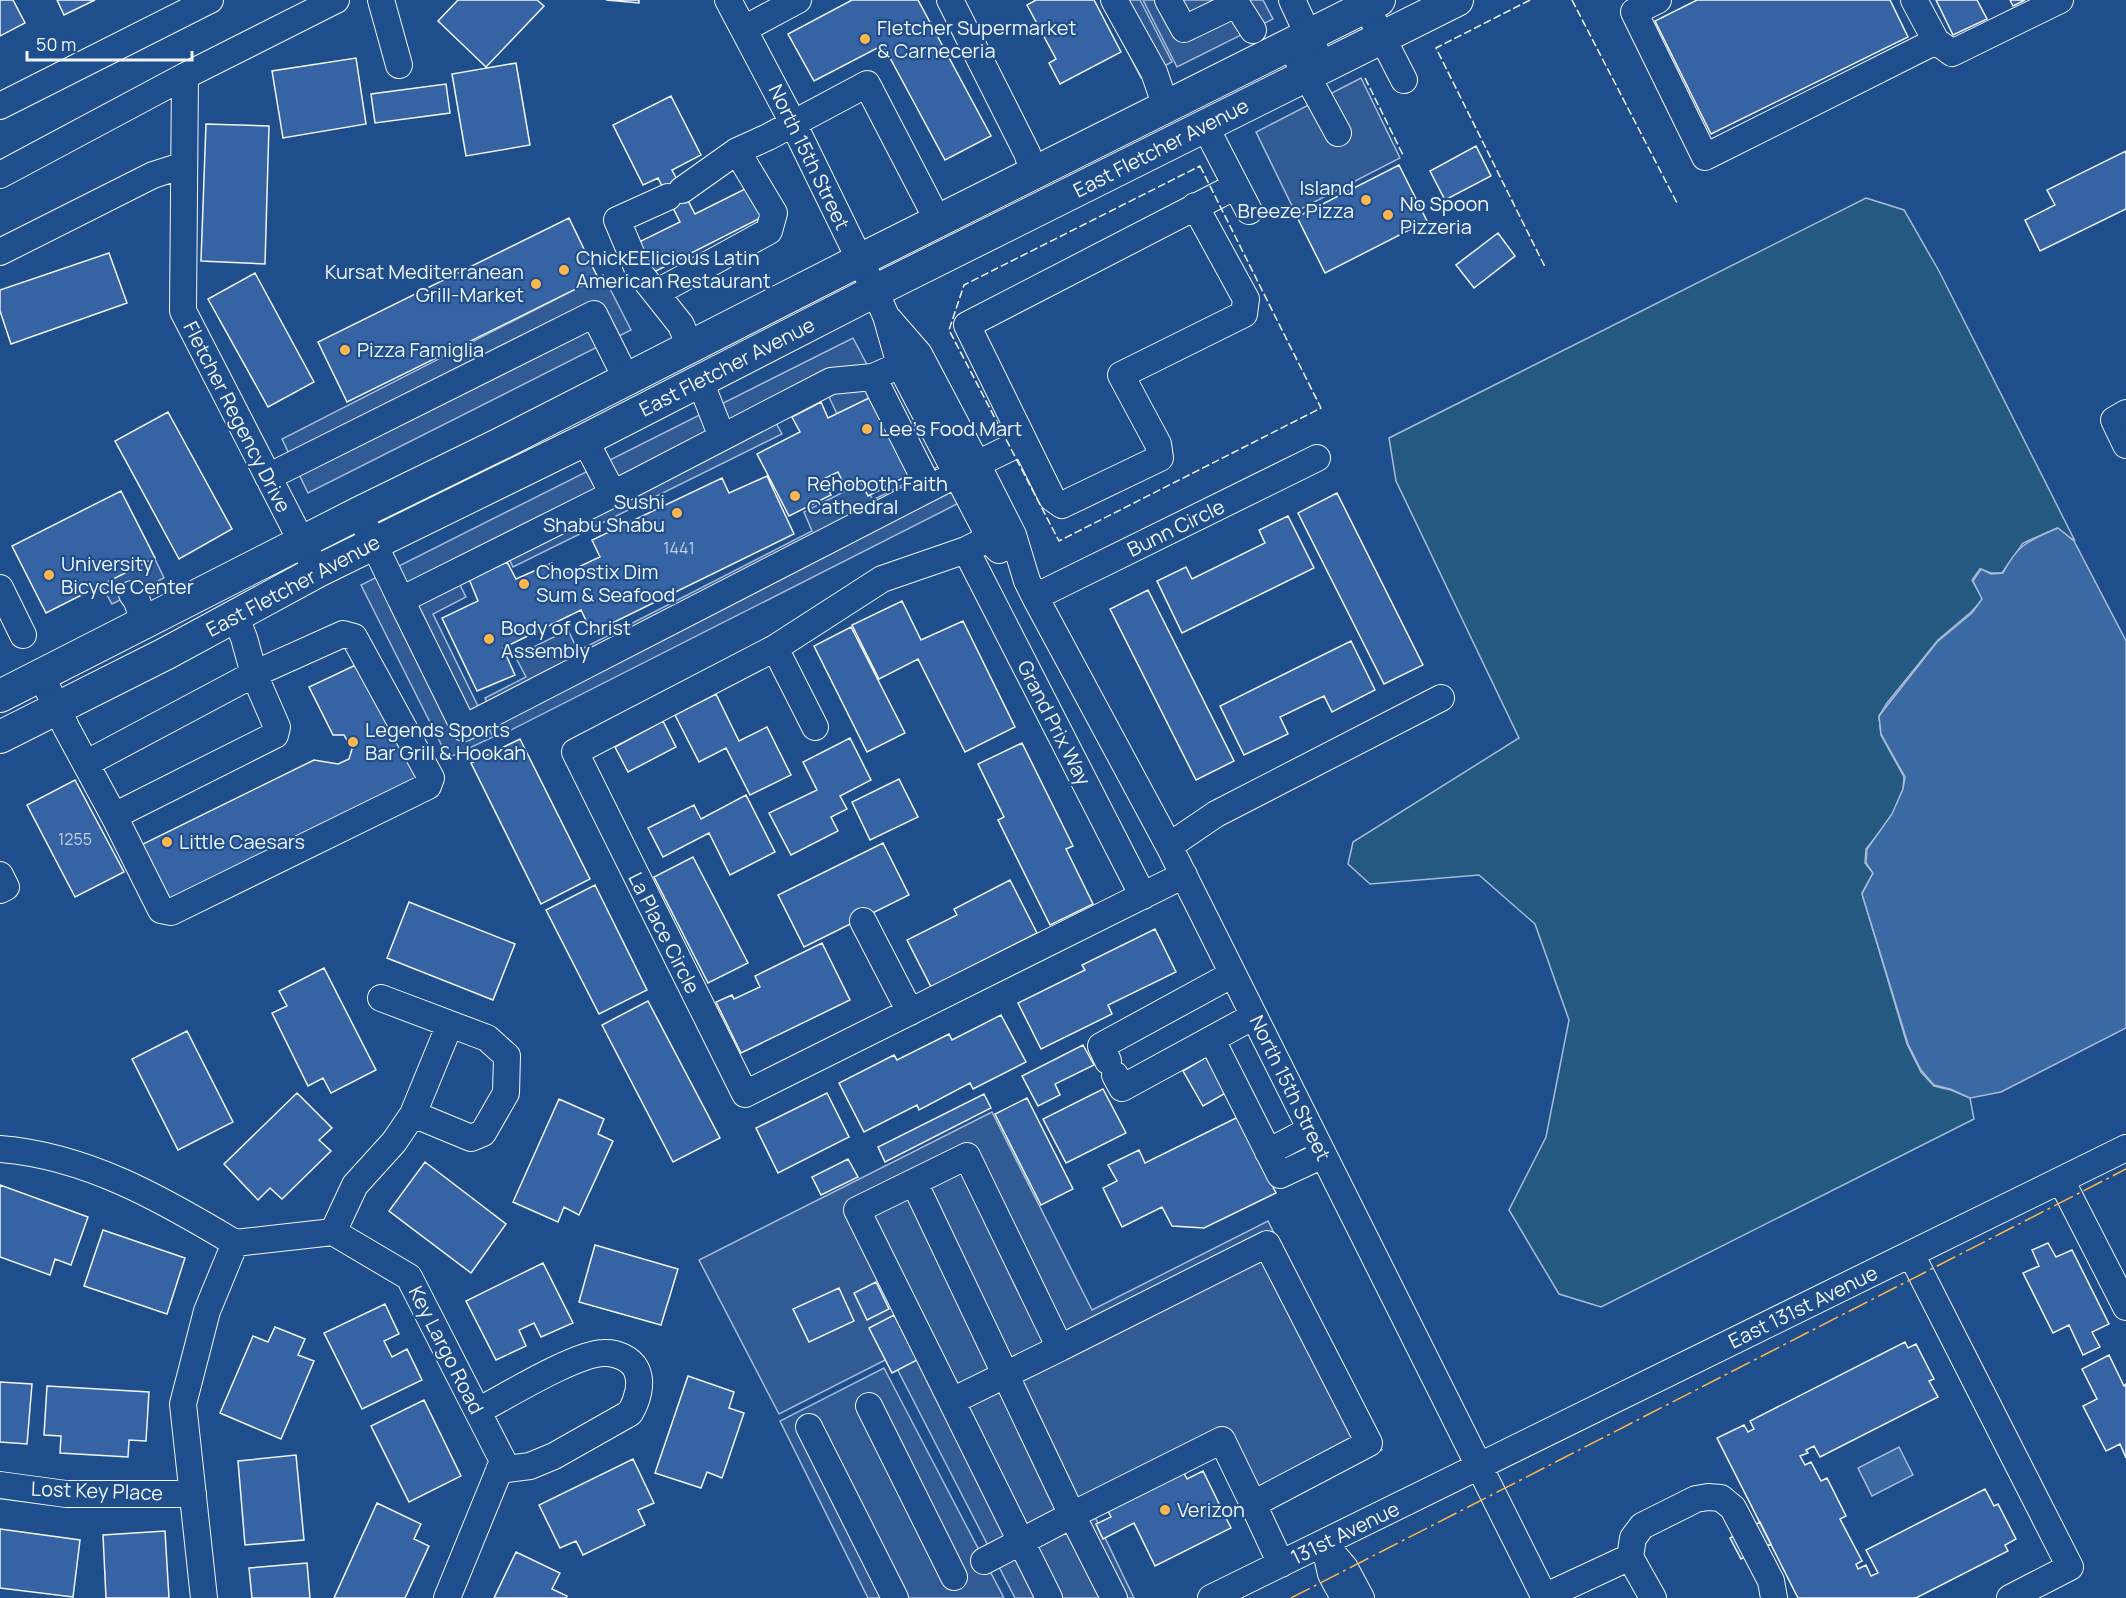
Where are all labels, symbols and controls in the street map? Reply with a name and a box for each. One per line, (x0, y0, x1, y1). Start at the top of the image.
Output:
place label: Fletcher Supermarket & Carneceria (877, 14, 1077, 64)
scale bar (27, 24, 192, 62)
text: 50 m (36, 32, 76, 56)
marker: Fletcher Supermarket & Carneceria (858, 32, 872, 46)
street label: North 15th Street (763, 80, 856, 234)
street label: East Fletcher Avenue (1068, 92, 1253, 203)
place label: Island Breeze Pizza (1237, 174, 1354, 224)
place label: No Spoon Pizzeria (1400, 190, 1489, 240)
marker: Island Breeze Pizza (1359, 193, 1373, 207)
marker: No Spoon Pizzeria (1381, 208, 1395, 222)
place label: ChickEElicious Latin American Restaurant (576, 244, 771, 294)
place label: Kursat Mediterranean Grill-Market (325, 258, 524, 308)
marker: ChickEElicious Latin American Restaurant (557, 263, 571, 277)
marker: Kursat Mediterranean Grill-Market (529, 277, 543, 291)
street label: East Fletcher Avenue (634, 311, 819, 422)
street label: Fletcher Regency Drive (177, 317, 297, 517)
place label: Pizza Famiglia (357, 336, 484, 363)
marker: Pizza Famiglia (338, 343, 352, 357)
place label: Lee's Food Mart (879, 415, 1022, 442)
marker: Lee's Food Mart (860, 422, 874, 436)
place label: Rehoboth Faith Cathedral (807, 470, 948, 520)
place label: Sushi Shabu Shabu (543, 488, 665, 538)
marker: Rehoboth Faith Cathedral (788, 489, 802, 503)
street label: Bunn Circle (1123, 492, 1229, 563)
marker: Sushi Shabu Shabu (670, 506, 684, 520)
street label: East Fletcher Avenue (201, 528, 384, 643)
house number: 1441 (663, 537, 695, 559)
place label: University Bicycle Center (61, 550, 194, 600)
place label: Chopstix Dim Sum & Seafood (536, 558, 675, 608)
marker: University Bicycle Center (42, 568, 56, 582)
marker: Chopstix Dim Sum & Seafood (517, 577, 531, 591)
place label: Body of Christ Assembly (501, 614, 631, 664)
marker: Body of Christ Assembly (482, 632, 496, 646)
street label: Grand Prix Way (1011, 656, 1098, 790)
place label: Legends Sports Bar Grill & Hookah (365, 716, 526, 766)
marker: Legends Sports Bar Grill & Hookah (346, 735, 360, 749)
house number: 1255 (58, 828, 92, 850)
place label: Little Caesars (179, 828, 305, 855)
marker: Little Caesars (160, 835, 174, 849)
street label: La Place Circle (622, 867, 707, 998)
street label: North 15th Street (1244, 1011, 1337, 1165)
street label: East 131st Avenue (1724, 1259, 1882, 1354)
street label: Key Largo Road (403, 1281, 490, 1418)
street label: Lost Key Place (31, 1475, 163, 1506)
street label: 131st Avenue (1286, 1495, 1404, 1570)
place label: Verizon (1177, 1496, 1245, 1523)
marker: Verizon (1158, 1503, 1172, 1517)

